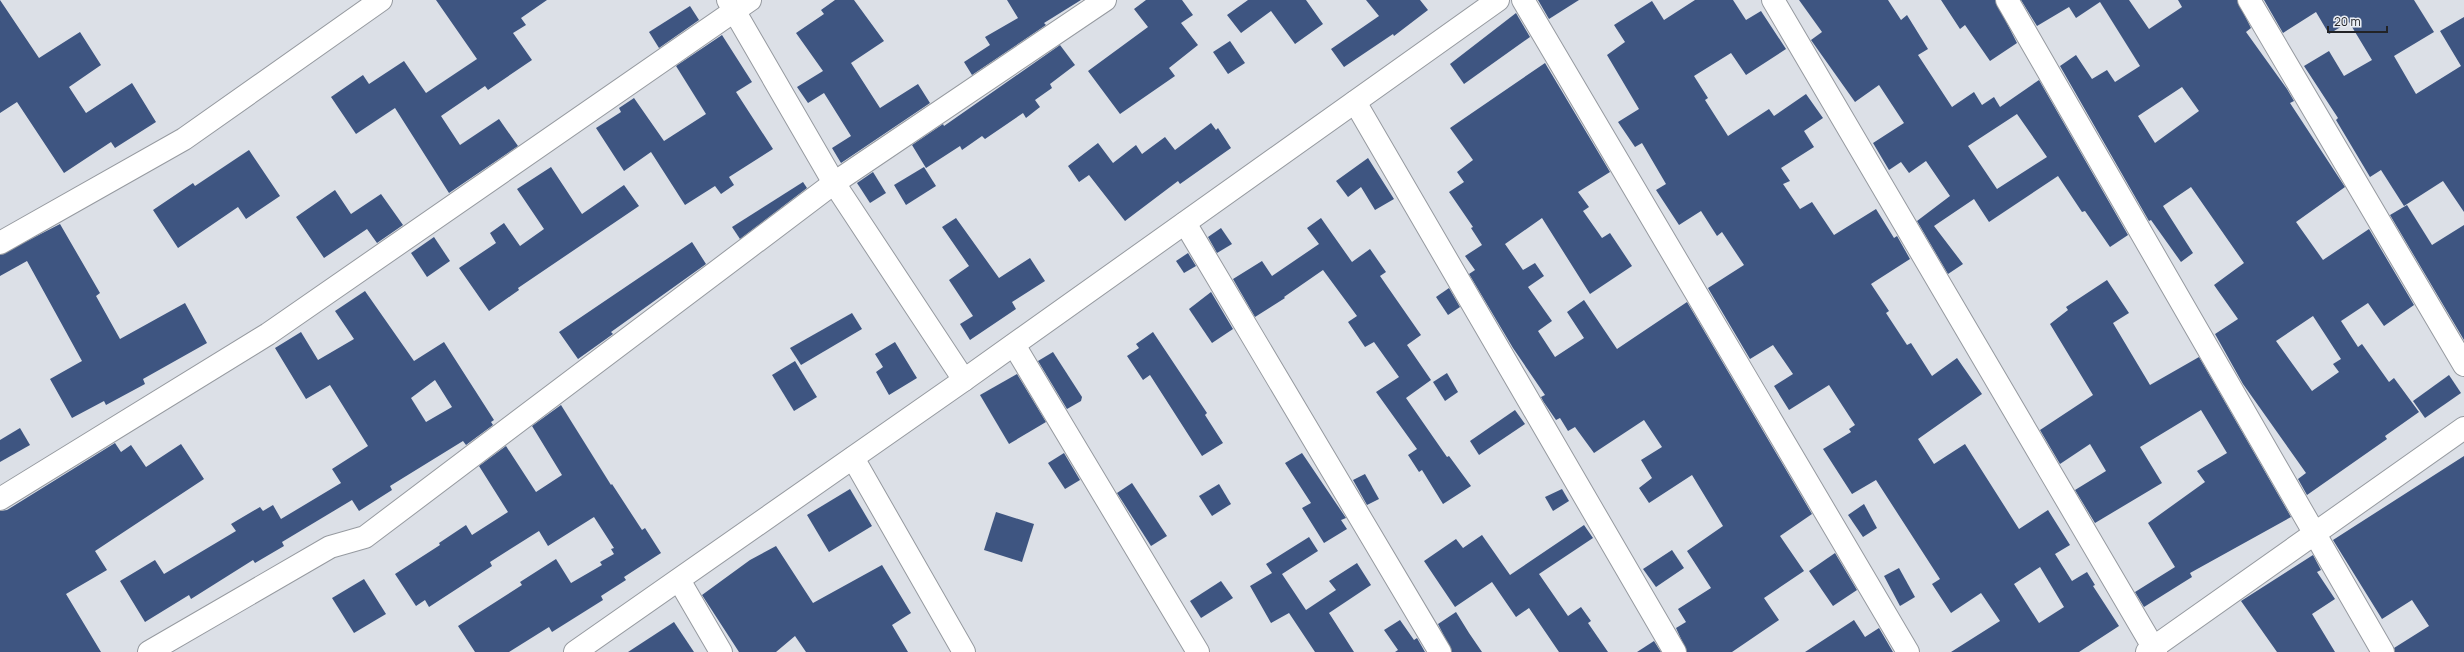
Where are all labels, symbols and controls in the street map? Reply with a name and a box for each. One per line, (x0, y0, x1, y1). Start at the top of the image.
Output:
scale bar (2328, 8, 2387, 34)
text: 20 m (2334, 13, 2361, 30)

